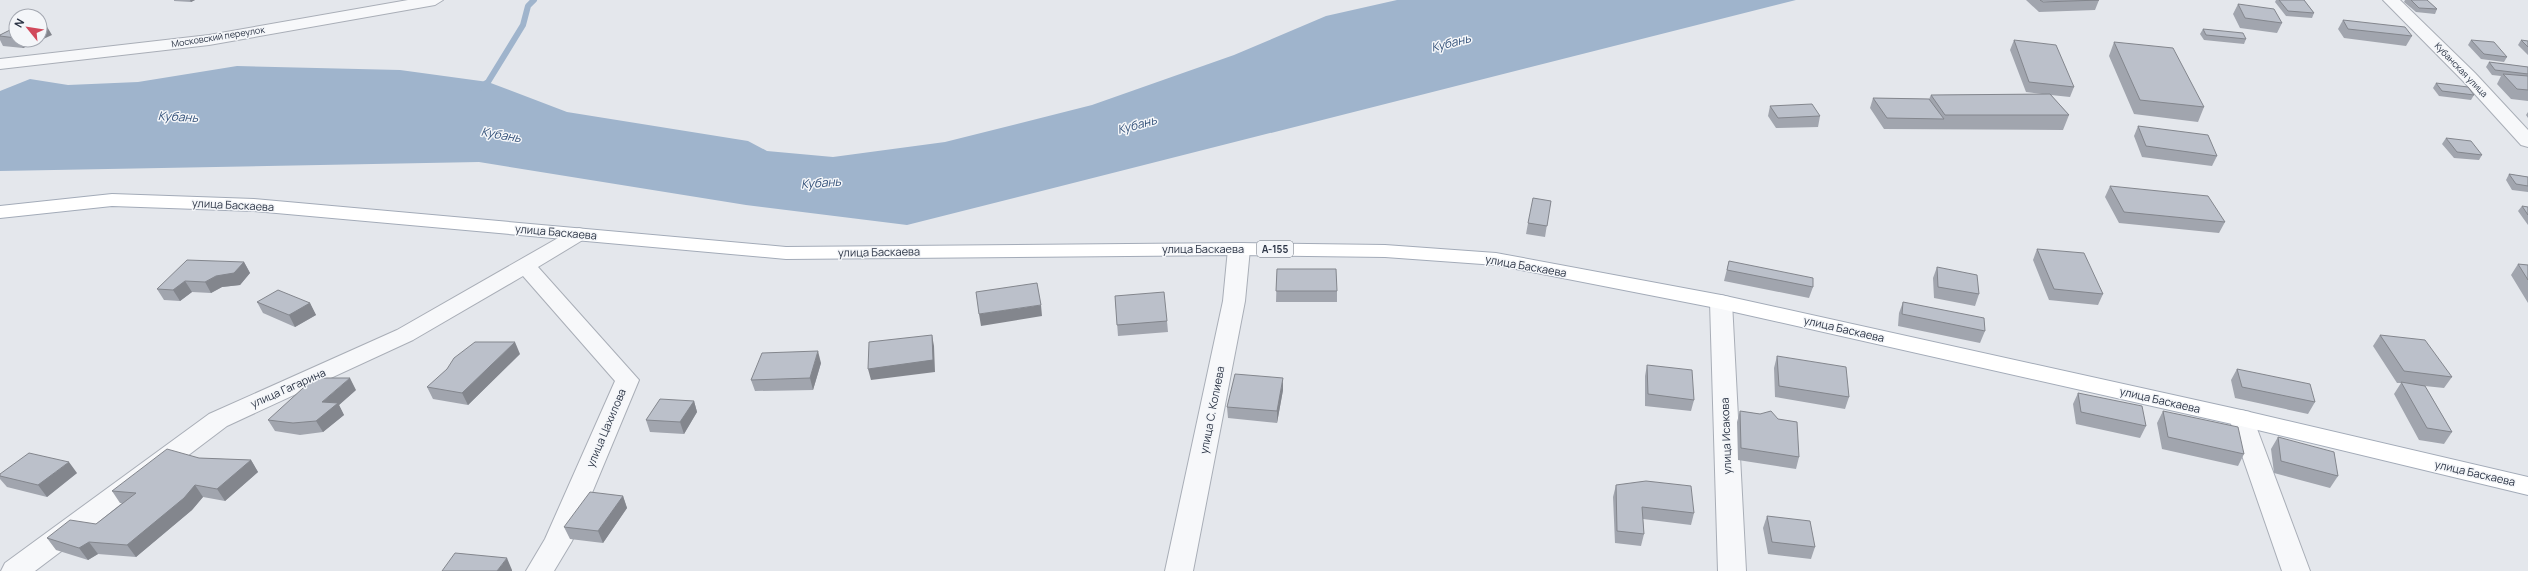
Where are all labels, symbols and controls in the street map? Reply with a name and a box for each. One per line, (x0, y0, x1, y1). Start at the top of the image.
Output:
north arrow (8, 8, 48, 48)
text: N (10, 15, 27, 30)
street label: Московский переулок (170, 23, 266, 50)
water label: Кубань (1429, 29, 1473, 56)
street label: Кубанская улица (2432, 39, 2491, 100)
water label: Кубань (158, 107, 199, 126)
water label: Кубань (1115, 111, 1159, 138)
water label: Кубань (480, 123, 523, 146)
water label: Кубань (800, 173, 842, 192)
street label: улица Баскаева (192, 195, 274, 214)
street label: улица Баскаева (514, 220, 598, 243)
street label: улица Баскаева (1162, 241, 1244, 256)
road number: А-155 (1257, 241, 1293, 257)
street label: улица Баскаева (838, 243, 920, 260)
street label: улица Баскаева (1484, 251, 1568, 280)
street label: улица Баскаева (1802, 312, 1886, 345)
street label: улица Гагарина (248, 364, 328, 411)
street label: улица С. Колиева (1196, 365, 1227, 455)
street label: улица Баскаева (2118, 383, 2202, 416)
street label: улица Цахилова (582, 386, 629, 469)
street label: улица Исакова (1717, 397, 1734, 475)
street label: улица Баскаева (2433, 456, 2517, 489)

